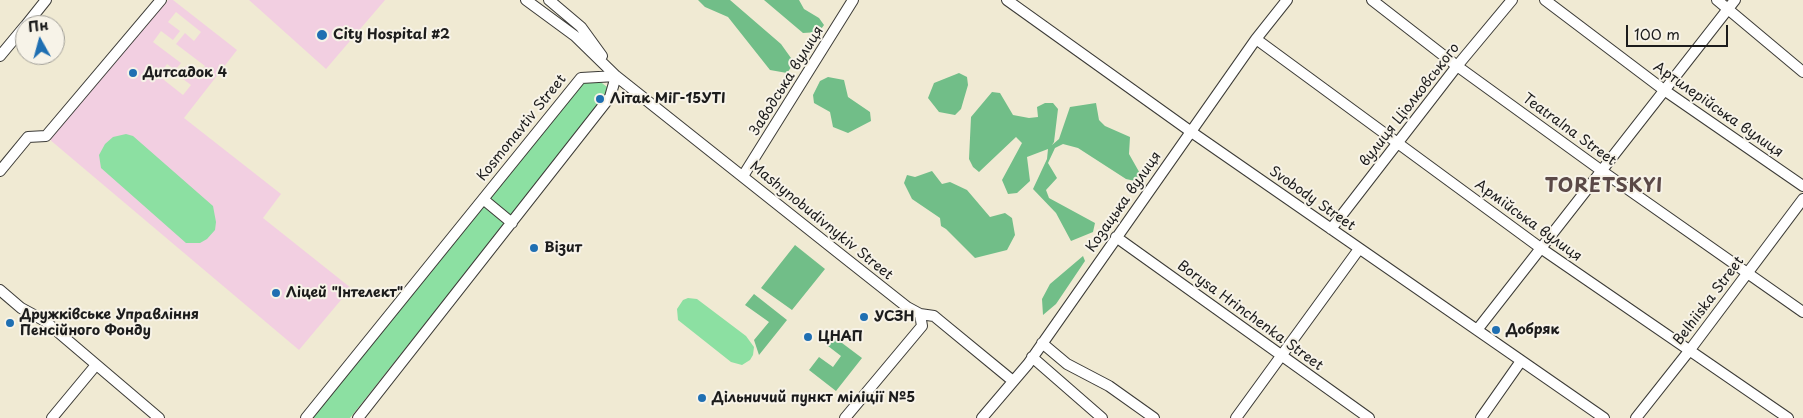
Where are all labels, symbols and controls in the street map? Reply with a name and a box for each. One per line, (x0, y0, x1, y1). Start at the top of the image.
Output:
text: Пн (27, 14, 50, 37)
north arrow (15, 15, 65, 65)
scale bar (1628, 15, 1730, 47)
text: 100 m (1634, 22, 1680, 45)
street label: Заводська вулиця (747, 23, 827, 139)
place label: City Hospital #2 (333, 27, 450, 43)
marker: City Hospital #2 (315, 28, 329, 42)
street label: вулиця Ціолковського (1357, 40, 1463, 170)
street label: Артилерійська вулиця (1650, 59, 1786, 161)
place label: Дитсадок 4 (143, 65, 227, 81)
marker: Дитсадок 4 (127, 67, 139, 79)
street label: Kosmonavtiv Street (474, 71, 570, 185)
street label: Teatralna Street (1519, 90, 1619, 170)
place label: Літак МіГ-15УТІ (610, 91, 726, 107)
marker: Літак МіГ-15УТІ (594, 93, 606, 105)
street label: Козацька вулиця (1083, 148, 1165, 256)
street label: Mashynobudivnykiv Street (746, 158, 896, 284)
street label: Svobody Street (1266, 163, 1358, 235)
district label: TORETSKYI (1545, 176, 1663, 198)
street label: Армійська вулиця (1471, 177, 1585, 265)
place label: Візит (544, 240, 582, 256)
marker: Візит (528, 242, 540, 254)
street label: Belhiiska Street (1670, 253, 1748, 349)
street label: Borysa Hrinchenka Street (1174, 258, 1326, 374)
place label: Ліцей "Інтелект" (286, 285, 403, 301)
marker: Ліцей "Інтелект" (270, 287, 282, 299)
place label: Дружківське Управління Пенсійного Фонду (20, 307, 199, 340)
place label: УСЗН (874, 309, 914, 325)
marker: УСЗН (858, 311, 870, 323)
marker: Дружківське Управління Пенсійного Фонду (4, 317, 16, 329)
place label: Добряк (1506, 322, 1559, 338)
marker: Добряк (1490, 324, 1502, 336)
place label: ЦНАП (818, 329, 863, 345)
marker: ЦНАП (802, 331, 814, 343)
place label: Дільничий пункт міліції №5 (712, 390, 915, 406)
marker: Дільничий пункт міліції №5 (696, 392, 708, 404)

